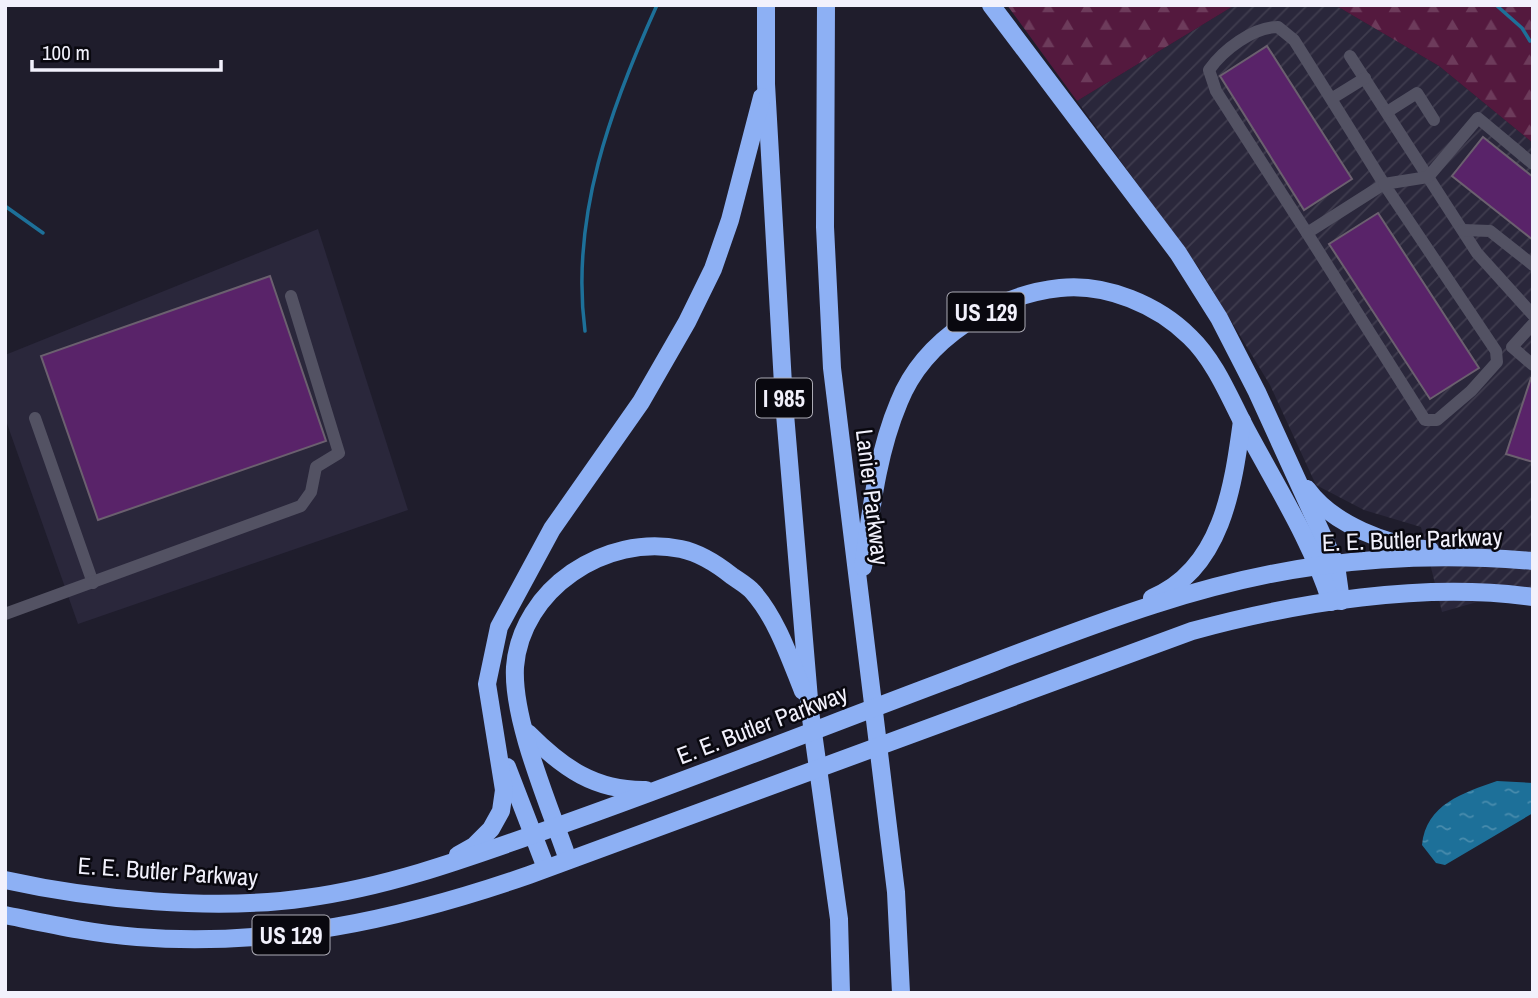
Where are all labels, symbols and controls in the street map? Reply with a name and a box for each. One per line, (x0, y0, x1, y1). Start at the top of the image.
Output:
scale bar (32, 28, 220, 72)
text: 100 m (42, 38, 90, 67)
road number: US 129 (948, 292, 1024, 332)
road number: I 985 (756, 378, 812, 418)
street label: Lanier Parkway (849, 427, 897, 567)
street label: E. E. Butler Parkway (1321, 520, 1503, 558)
street label: E. E. Butler Parkway (672, 677, 852, 771)
street label: E. E. Butler Parkway (77, 849, 259, 893)
road number: US 129 (252, 916, 330, 954)

